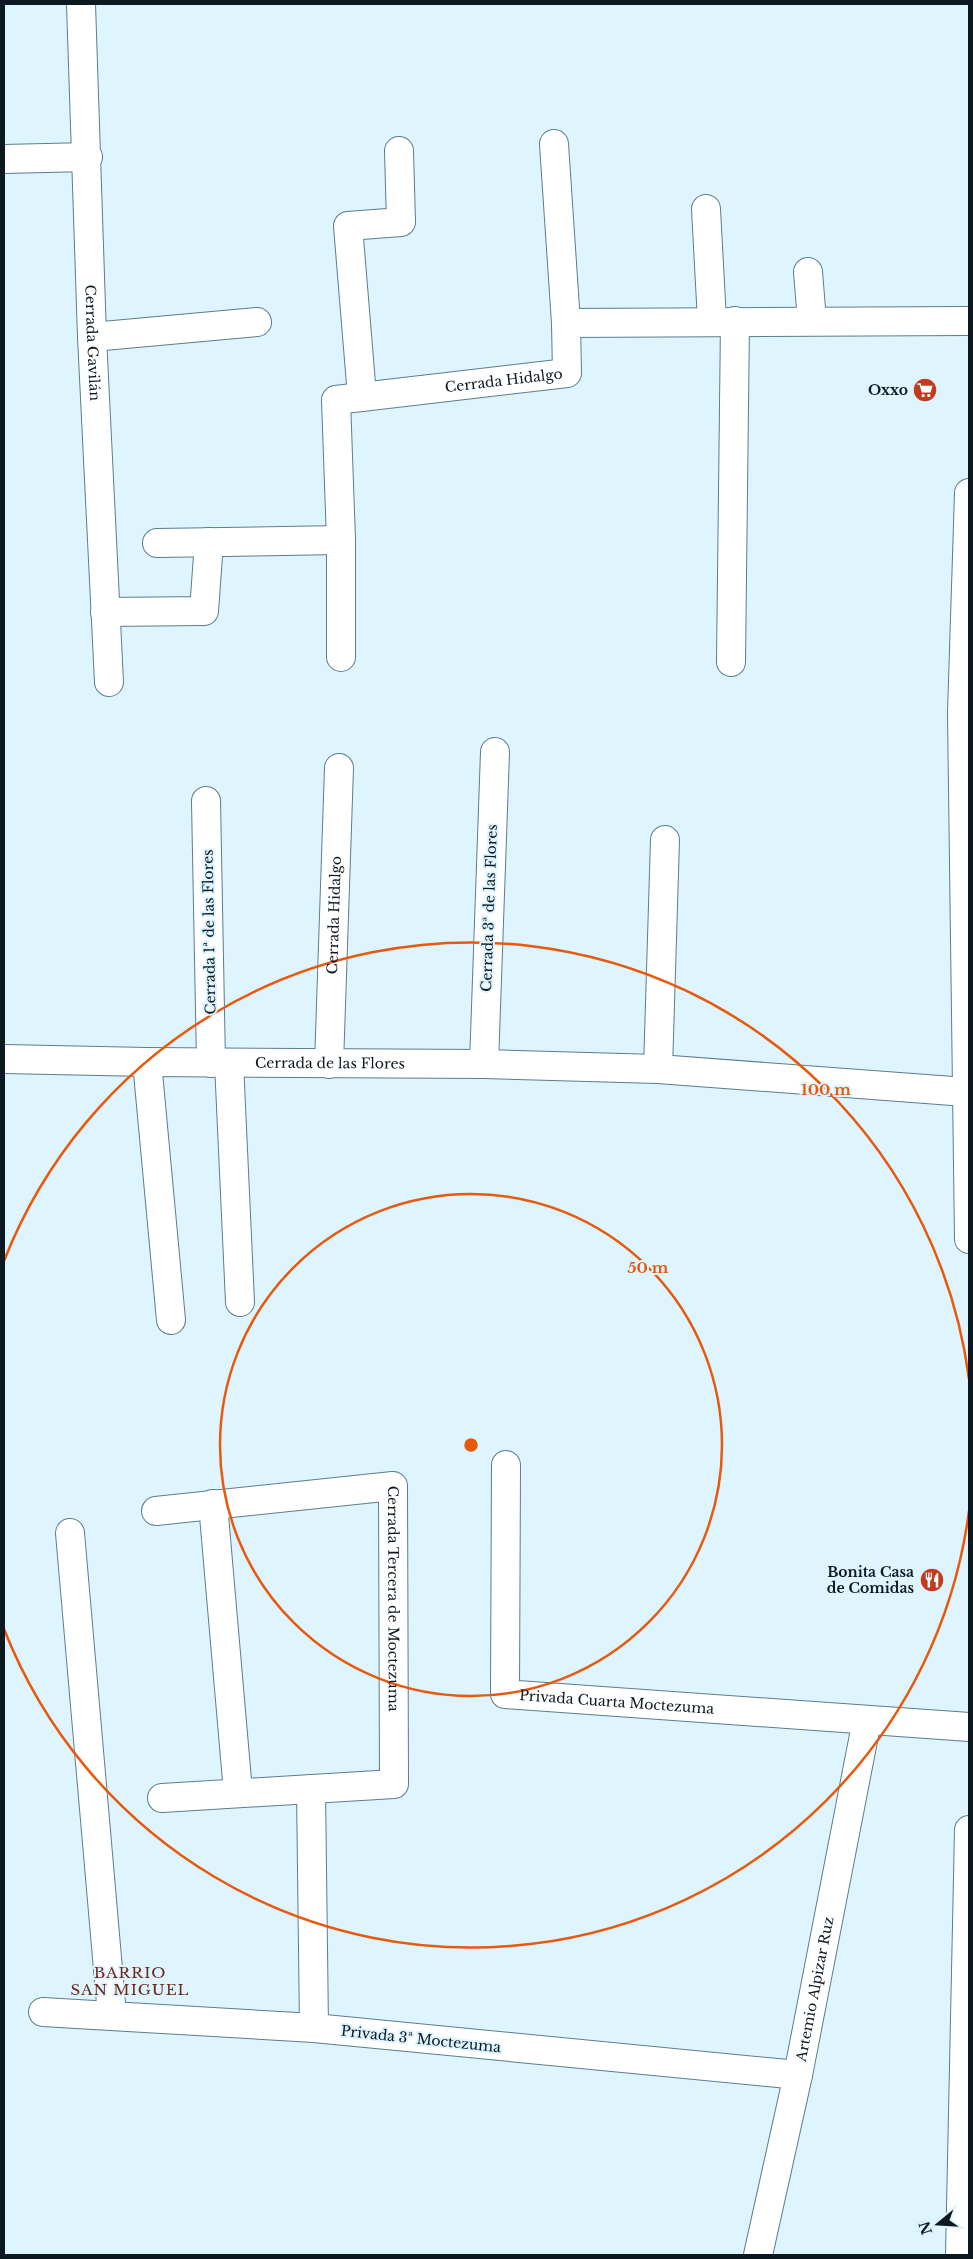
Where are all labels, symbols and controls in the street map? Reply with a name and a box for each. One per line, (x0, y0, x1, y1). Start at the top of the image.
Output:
street label: Cerrada Gavilán (81, 284, 104, 402)
street label: Cerrada Hidalgo (444, 365, 564, 396)
supermarket icon: Oxxo (912, 377, 938, 403)
place label: Oxxo (868, 381, 908, 399)
street label: Cerrada 3ª de las Flores (477, 824, 501, 992)
street label: Cerrada 1ª de las Flores (199, 849, 219, 1015)
street label: Cerrada Hidalgo (323, 856, 345, 975)
street label: Cerrada de las Flores (255, 1054, 405, 1073)
text: 100 m (801, 1080, 851, 1099)
text: 50 m (628, 1258, 669, 1277)
centre of rings (462, 1436, 480, 1454)
street label: Cerrada Tercera de Moctezuma (384, 1486, 403, 1712)
place label: Bonita Casa de Comidas (827, 1563, 914, 1597)
restaurant icon: Bonita Casa de Comidas (919, 1567, 945, 1593)
street label: Privada Cuarta Moctezuma (519, 1686, 715, 1718)
street label: Artemio Alpizar Ruz (792, 1915, 838, 2064)
district label: BARRIO SAN MIGUEL (70, 1963, 190, 1999)
street label: Privada 3ª Moctezuma (340, 2022, 502, 2056)
north arrow (913, 2199, 963, 2249)
text: N (915, 2219, 936, 2237)

